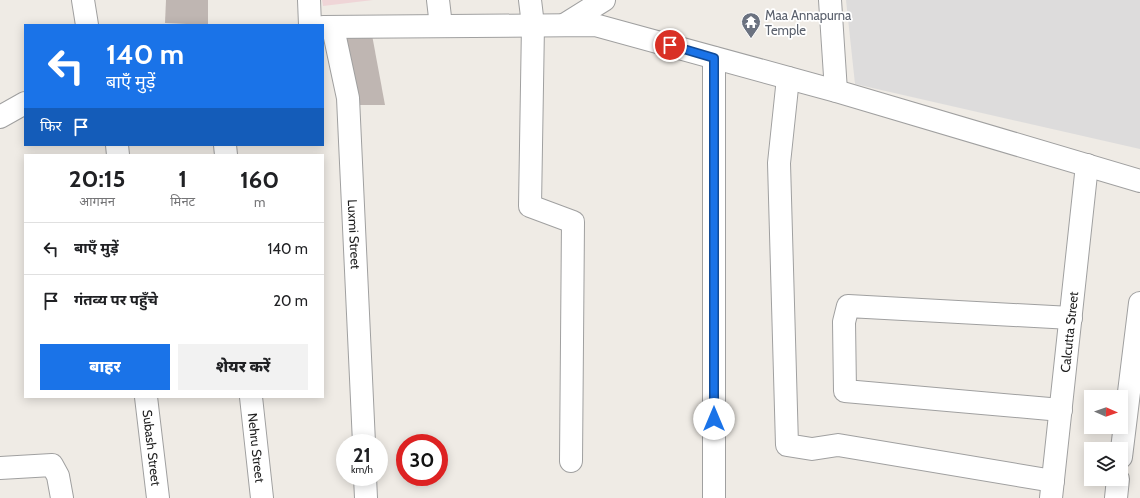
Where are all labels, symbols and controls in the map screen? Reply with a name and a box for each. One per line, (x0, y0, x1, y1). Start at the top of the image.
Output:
place label: Maa Annapurna Temple (765, 7, 852, 38)
temple icon: Maa Annapurna Temple (740, 11, 762, 39)
pin (653, 28, 687, 62)
icon: arrive (659, 34, 681, 56)
text: 140 m (106, 37, 184, 71)
icon: left (40, 40, 92, 92)
text: बाएँ मुड़ें (106, 71, 155, 93)
icon: arrive (70, 116, 92, 138)
text: फिर (40, 117, 62, 135)
text: 20:15 (69, 164, 125, 193)
text: 1 (178, 164, 187, 193)
text: 160 (240, 165, 279, 194)
text: आगमन (79, 193, 115, 209)
text: मिनट (170, 193, 195, 209)
text: m (254, 194, 265, 210)
street label: Luxmi Street (345, 199, 364, 270)
icon: left (40, 238, 62, 260)
text: बाएँ मुड़ें (74, 239, 119, 257)
text: 140 m (267, 240, 308, 258)
icon: arrive (40, 290, 62, 312)
street label: Calcutta Street (1057, 290, 1081, 373)
text: गंतव्य पर पहुँचे (74, 291, 158, 309)
text: 20 m (273, 292, 308, 310)
button: बाहर (40, 344, 170, 390)
button: शेयर करें (178, 344, 308, 390)
north arrow (1084, 390, 1128, 434)
map controls (1084, 390, 1128, 486)
position arrow (693, 398, 735, 440)
street label: Subash Street (140, 409, 165, 487)
street label: Nehru Street (245, 412, 268, 484)
speed limit sign: 30 (396, 434, 448, 486)
button: layers (1084, 442, 1128, 486)
text: 21 (353, 443, 371, 467)
text: km/h (351, 463, 373, 476)

